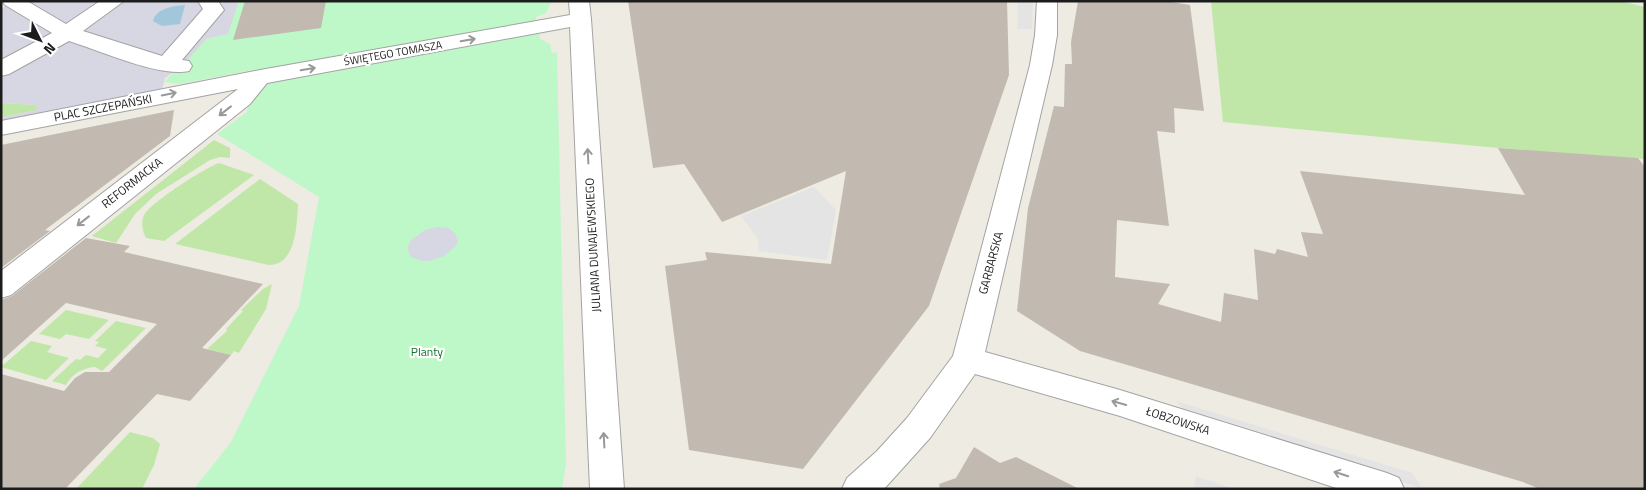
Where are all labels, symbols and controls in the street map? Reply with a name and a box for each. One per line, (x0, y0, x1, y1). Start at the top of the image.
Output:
north arrow (15, 15, 65, 65)
one-way arrow (459, 34, 475, 44)
street label: ŚWIĘTEGO TOMASZA (343, 36, 444, 70)
text: N (39, 38, 61, 60)
one-way arrow (299, 63, 315, 73)
street label: PLAC SZCZEPAŃSKI (52, 89, 154, 126)
one-way arrow (161, 89, 177, 99)
one-way arrow (219, 106, 232, 117)
one-way arrow (584, 148, 593, 164)
street label: REFORMACKA (97, 153, 166, 213)
street label: JULIANA DUNAJEWSKIEGO (579, 177, 606, 313)
one-way arrow (76, 215, 89, 226)
street label: GARBARSKA (973, 229, 1008, 296)
park label: Planty (411, 342, 443, 361)
one-way arrow (1112, 397, 1128, 407)
street label: ŁOBZOWSKA (1143, 401, 1213, 440)
one-way arrow (599, 432, 608, 448)
one-way arrow (1333, 469, 1349, 478)

